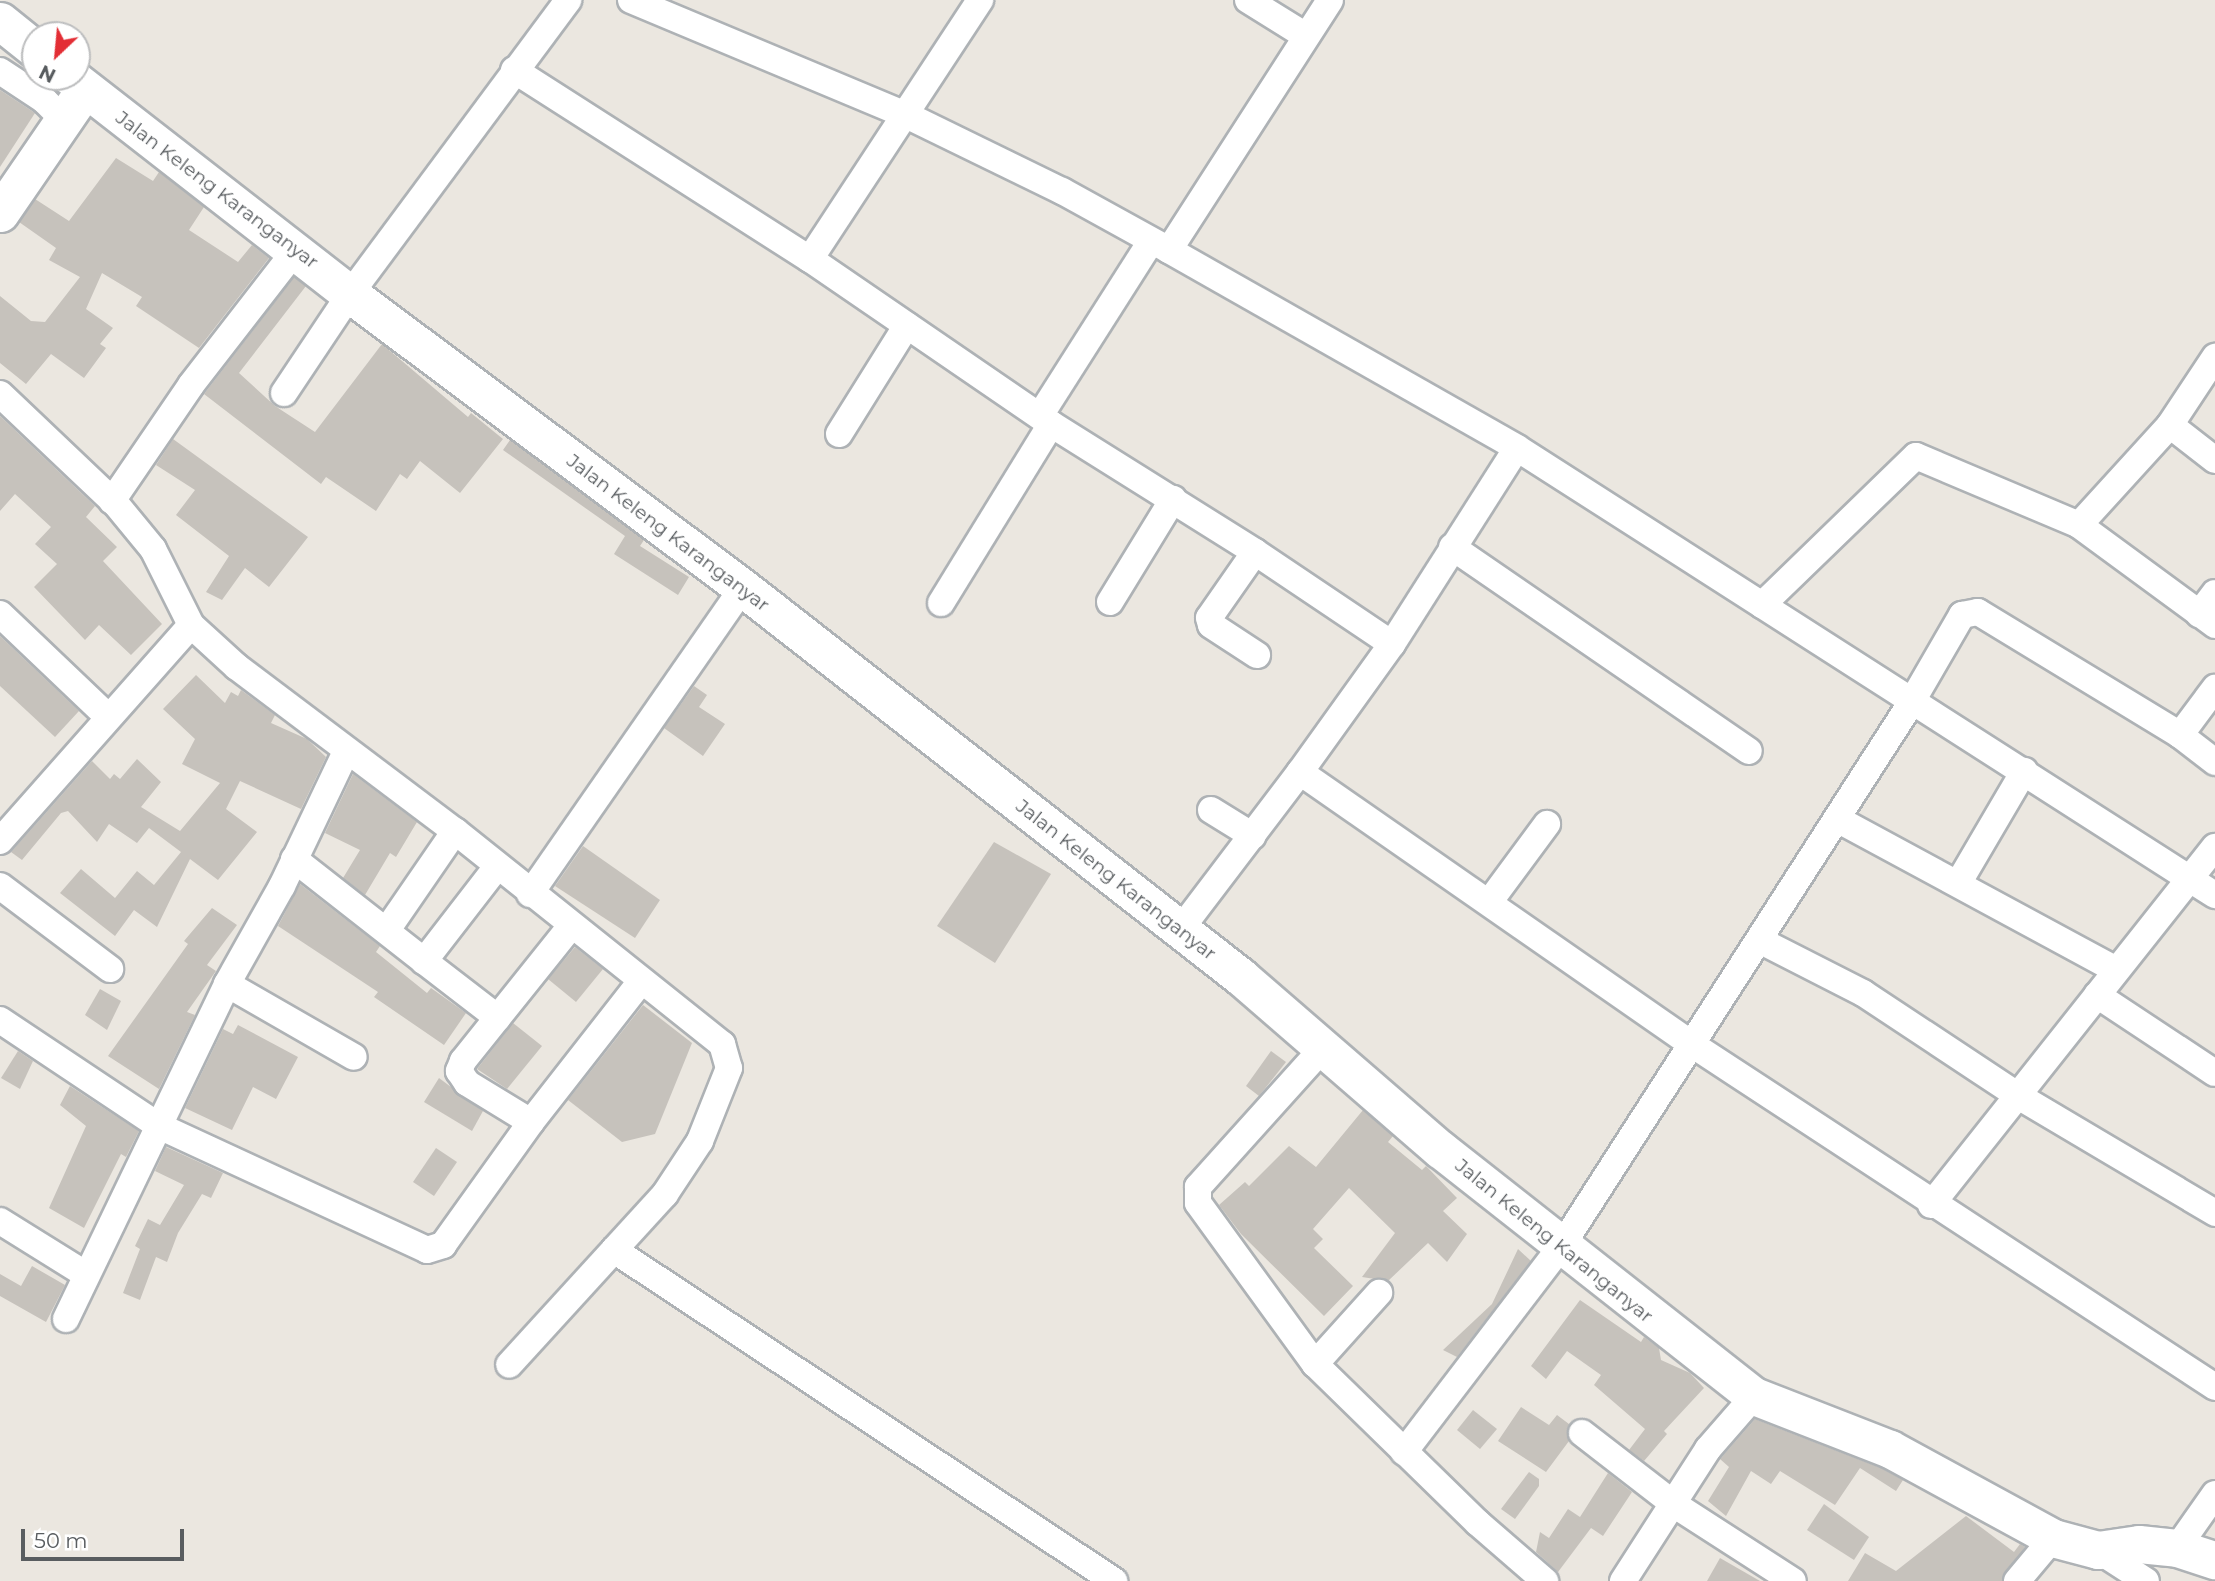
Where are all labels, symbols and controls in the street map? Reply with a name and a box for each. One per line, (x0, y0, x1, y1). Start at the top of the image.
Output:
north arrow (21, 21, 91, 91)
text: N (36, 60, 59, 87)
street label: Jalan Keleng Karanganyar (111, 106, 323, 274)
street label: Jalan Keleng Karanganyar (562, 449, 774, 617)
street label: Jalan Keleng Karanganyar (1011, 795, 1221, 965)
street label: Jalan Keleng Karanganyar (1451, 1154, 1657, 1328)
scale bar (24, 1514, 187, 1558)
text: 50 m (34, 1528, 88, 1553)

